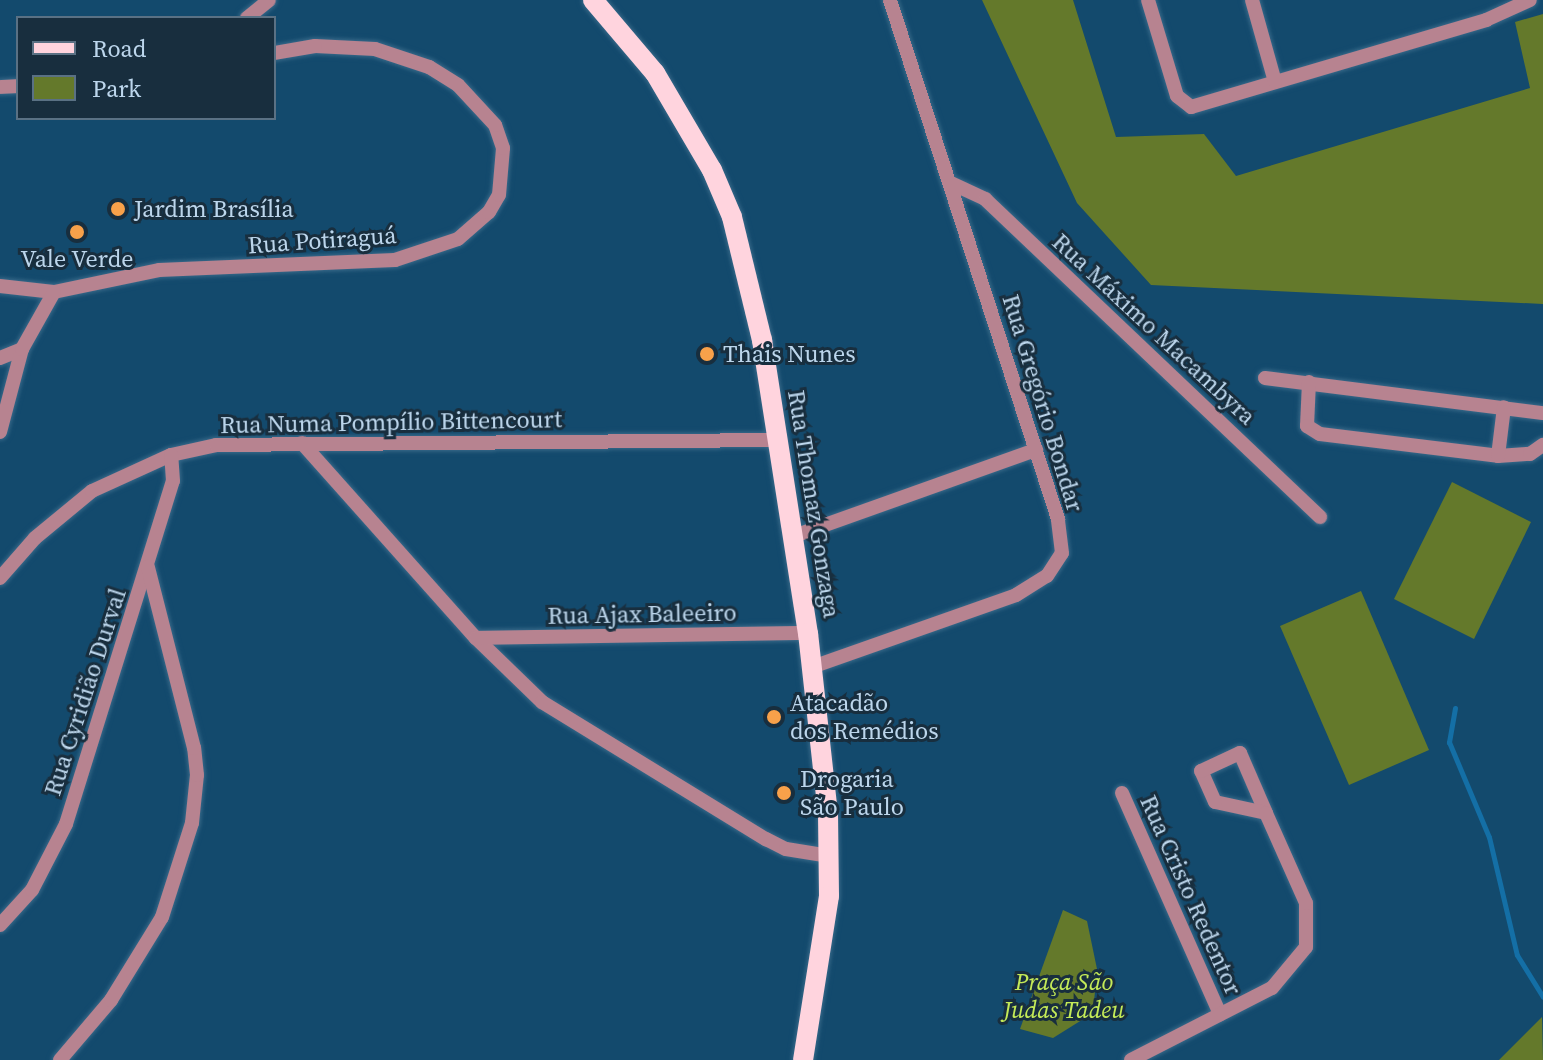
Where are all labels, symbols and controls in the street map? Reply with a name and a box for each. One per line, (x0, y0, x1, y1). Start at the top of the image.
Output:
legend (16, 16, 276, 120)
text: Road (92, 32, 146, 65)
text: Park (92, 72, 141, 105)
place label: Jardim Brasília (134, 195, 294, 223)
marker: Jardim Brasília (109, 200, 127, 218)
street label: Rua Potiraguá (247, 220, 397, 260)
marker: Vale Verde (68, 223, 86, 241)
street label: Rua Máximo Macambyra (1046, 227, 1262, 431)
place label: Vale Verde (20, 245, 134, 273)
street label: Rua Gregório Bondar (996, 291, 1090, 515)
place label: Thais Nunes (723, 340, 856, 368)
marker: Thais Nunes (698, 345, 716, 363)
street label: Rua Thomaz Gonzaga (782, 388, 846, 620)
street label: Rua Numa Pompílio Bittencourt (220, 405, 562, 439)
street label: Rua Cyridião Durval (38, 585, 132, 799)
street label: Rua Ajax Baleeiro (547, 598, 737, 630)
place label: Atacadão dos Remédios (790, 689, 939, 745)
marker: Atacadão dos Remédios (765, 708, 783, 726)
place label: Drogaria São Paulo (800, 765, 904, 821)
marker: Drogaria São Paulo (775, 784, 793, 802)
street label: Rua Cristo Redentor (1134, 791, 1248, 999)
park label: Praça São Judas Tadeu (1003, 968, 1125, 1024)

